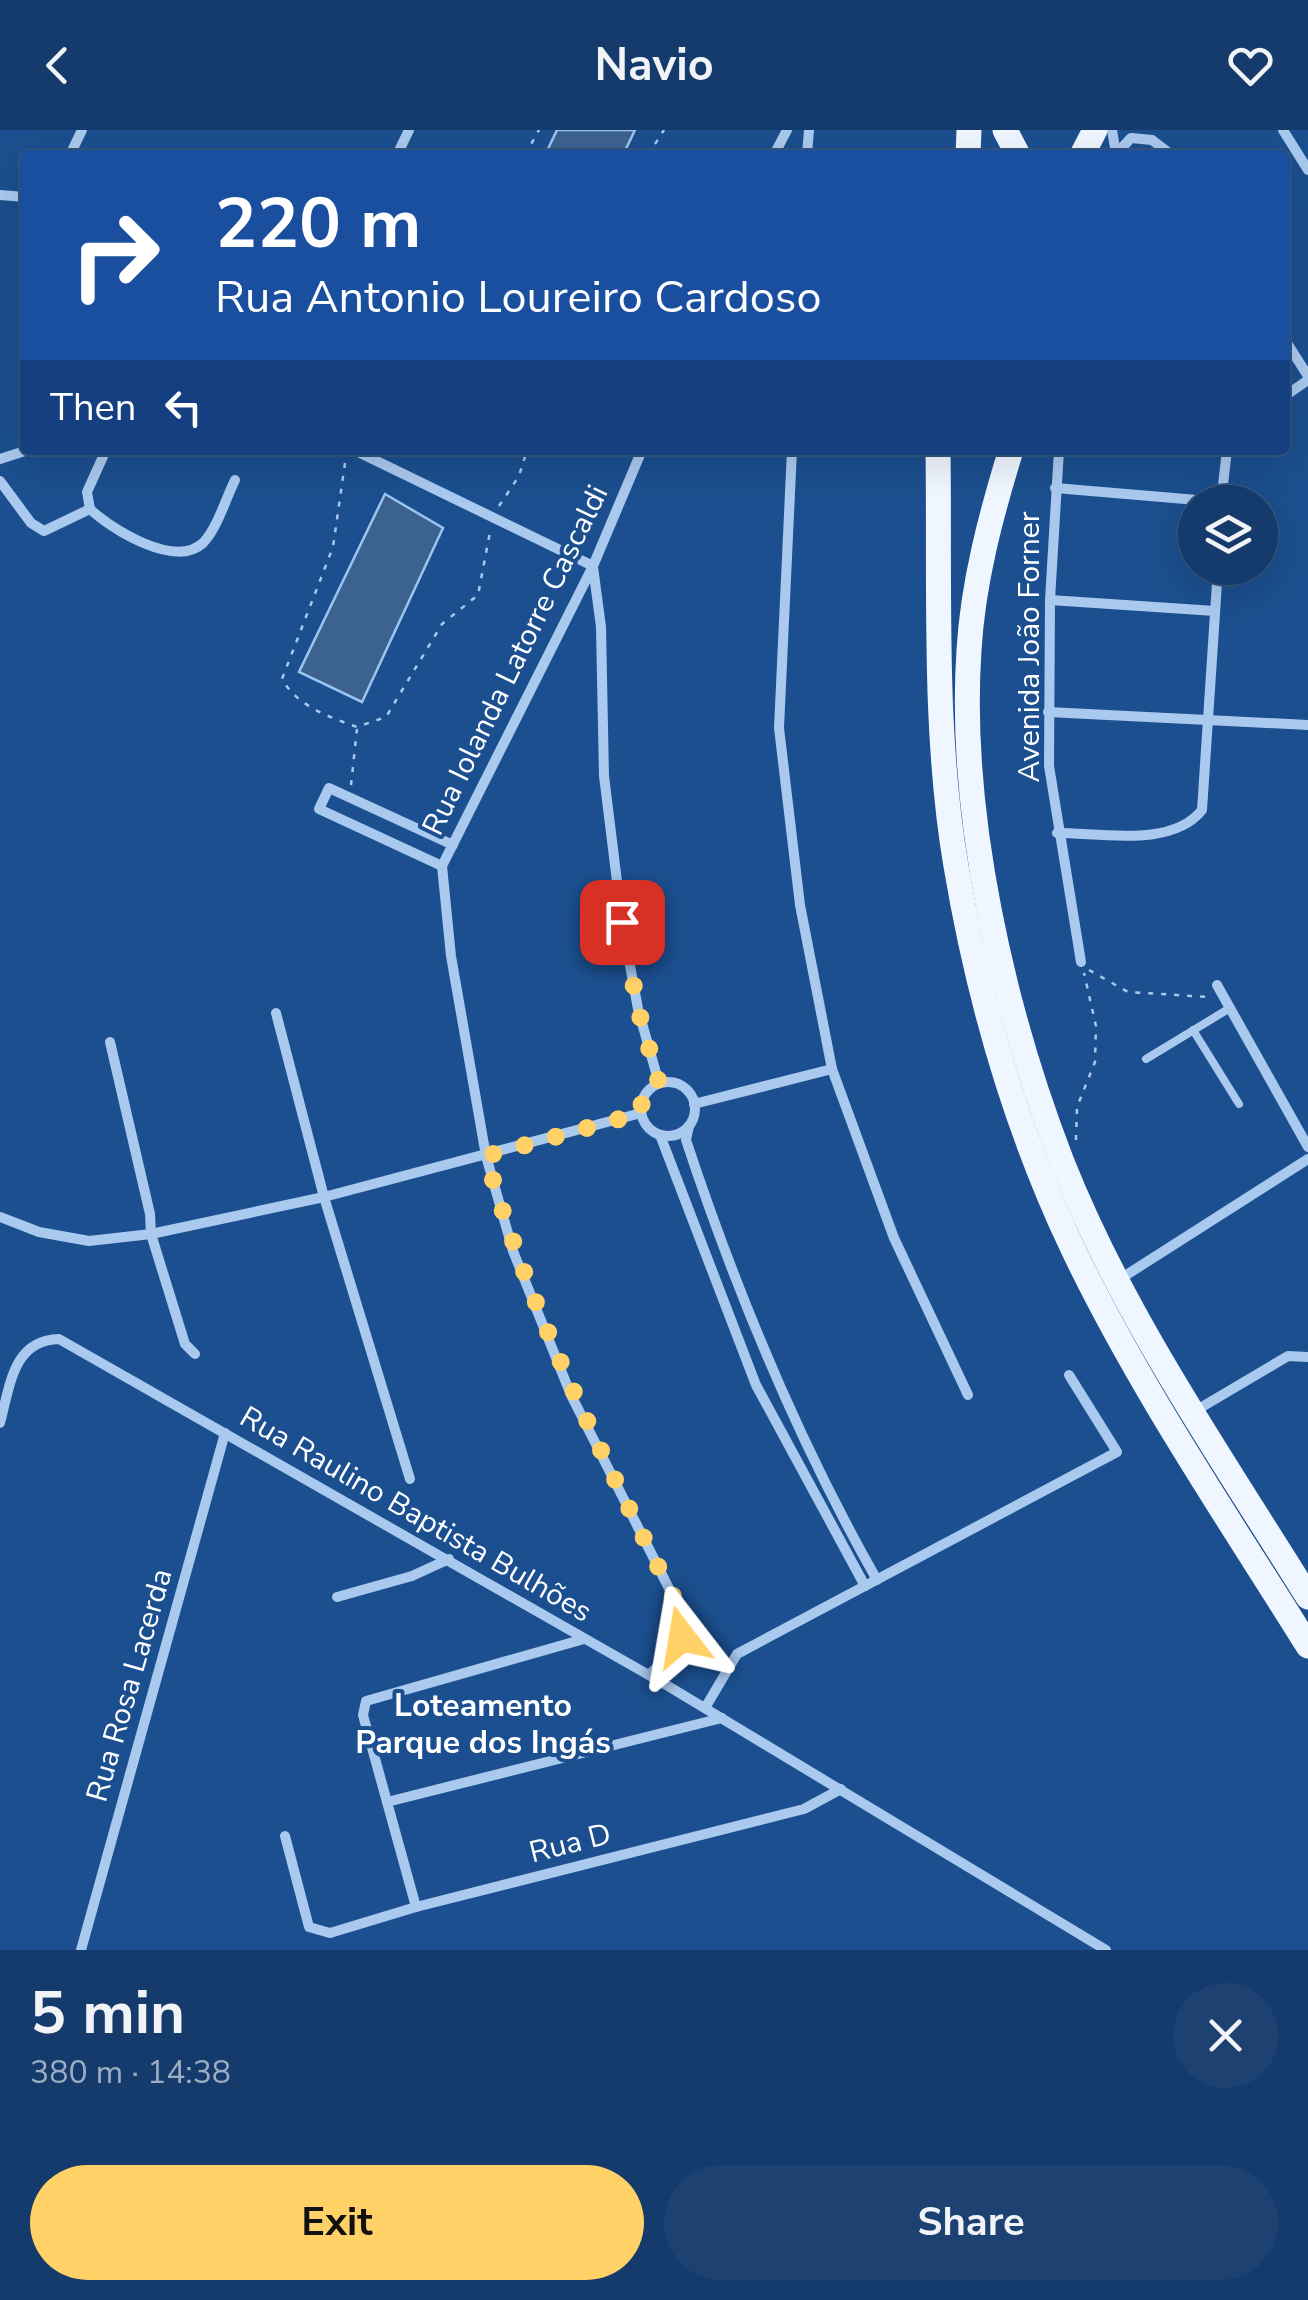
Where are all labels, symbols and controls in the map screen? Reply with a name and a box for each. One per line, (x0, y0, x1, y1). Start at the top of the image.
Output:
text: Navio (594, 35, 714, 96)
icon: back (30, 38, 85, 93)
icon: heart (1223, 38, 1278, 93)
text: 220 m (215, 176, 421, 272)
icon: right (50, 190, 180, 320)
text: Rua Antonio Loureiro Cardoso (215, 267, 821, 328)
icon: left (156, 380, 211, 435)
text: Then (50, 382, 136, 433)
street label: Rua Iolanda Latorre Cascaldi (413, 478, 618, 842)
map controls (1178, 485, 1278, 585)
button: layers (1178, 485, 1278, 585)
street label: Avenida João Forner (1009, 511, 1050, 783)
pin (580, 880, 665, 965)
icon: arrive (595, 895, 650, 950)
street label: Rua Raulino Baptista Bulhões (232, 1397, 599, 1632)
street label: Rua Rosa Lacerda (77, 1564, 182, 1806)
position arrow (630, 1585, 734, 1689)
district label: Loteamento Parque dos Ingás (355, 1684, 611, 1764)
street label: Rua D (525, 1814, 615, 1873)
text: 5 min (30, 1972, 185, 2054)
button: close (1173, 1983, 1278, 2088)
text: 380 m · 14:38 (30, 2051, 231, 2094)
button: Exit (30, 2165, 644, 2280)
button: Share (664, 2165, 1278, 2280)

